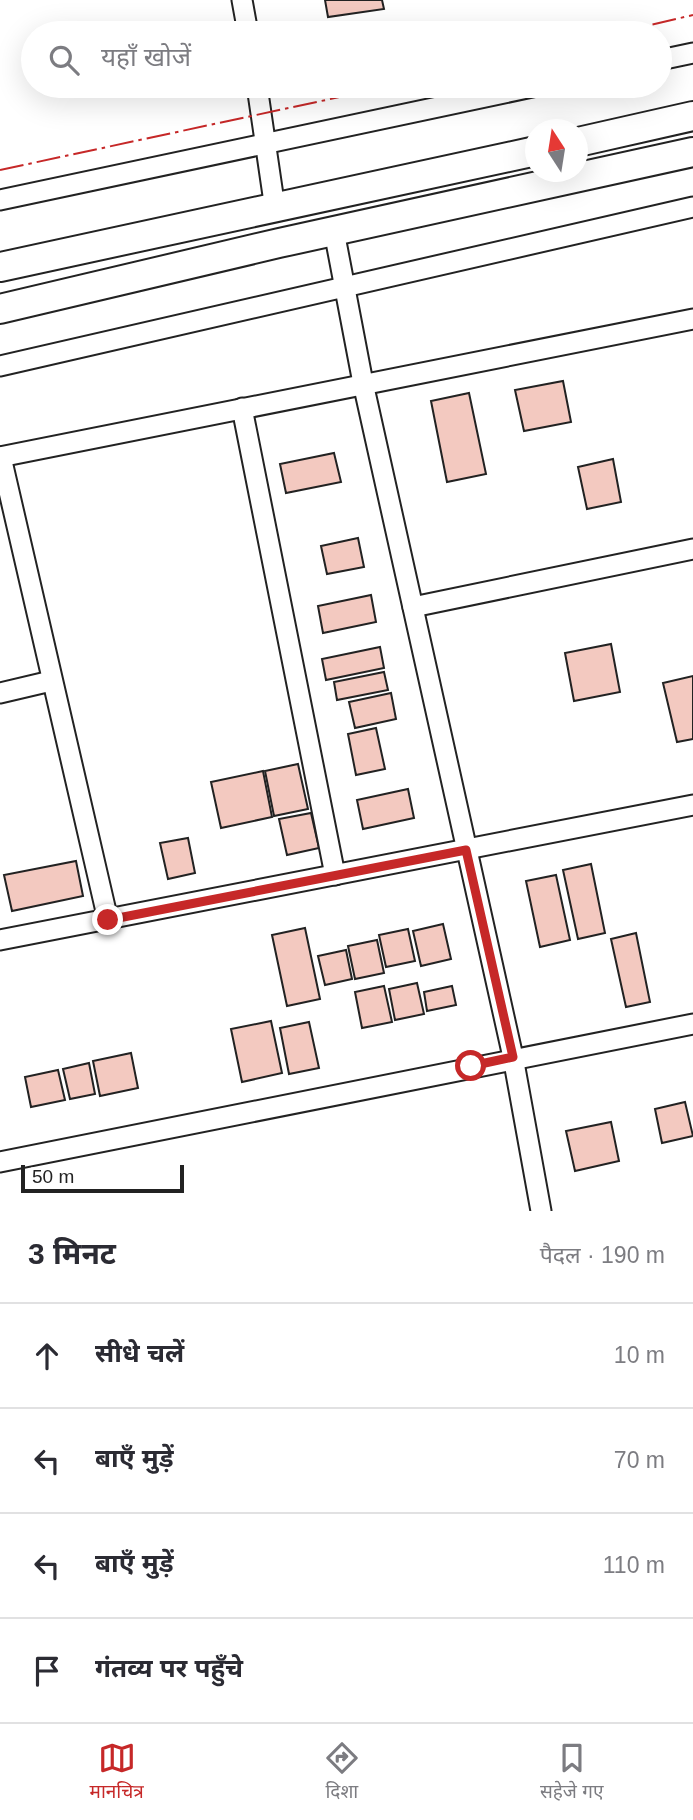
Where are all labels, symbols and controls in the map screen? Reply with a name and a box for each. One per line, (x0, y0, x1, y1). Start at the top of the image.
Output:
search box (21, 21, 672, 98)
icon: search (45, 41, 83, 79)
text: यहाँ खोजें (101, 42, 191, 72)
north arrow (525, 119, 588, 182)
route end (92, 904, 123, 935)
route start (455, 1050, 486, 1081)
scale bar (21, 1162, 184, 1194)
text: 50 m (32, 1166, 74, 1187)
text: 3 मिनट (28, 1237, 116, 1270)
text: पैदल · 190 m (540, 1242, 665, 1268)
icon: ahead (28, 1337, 66, 1375)
text: सीधे चलें (95, 1338, 184, 1368)
text: 10 m (614, 1342, 665, 1368)
icon: left (28, 1442, 66, 1480)
text: बाएँ मुड़ें (95, 1443, 174, 1473)
text: 70 m (614, 1447, 665, 1473)
icon: left (28, 1547, 66, 1585)
text: बाएँ मुड़ें (95, 1548, 174, 1578)
text: 110 m (603, 1552, 665, 1578)
icon: arrive (28, 1652, 66, 1690)
text: गंतव्य पर पहुँचे (95, 1653, 243, 1683)
tab: मानचित्र (90, 1739, 144, 1806)
tab: दिशा (323, 1739, 361, 1806)
tab: सहेजे गए (540, 1739, 603, 1806)

